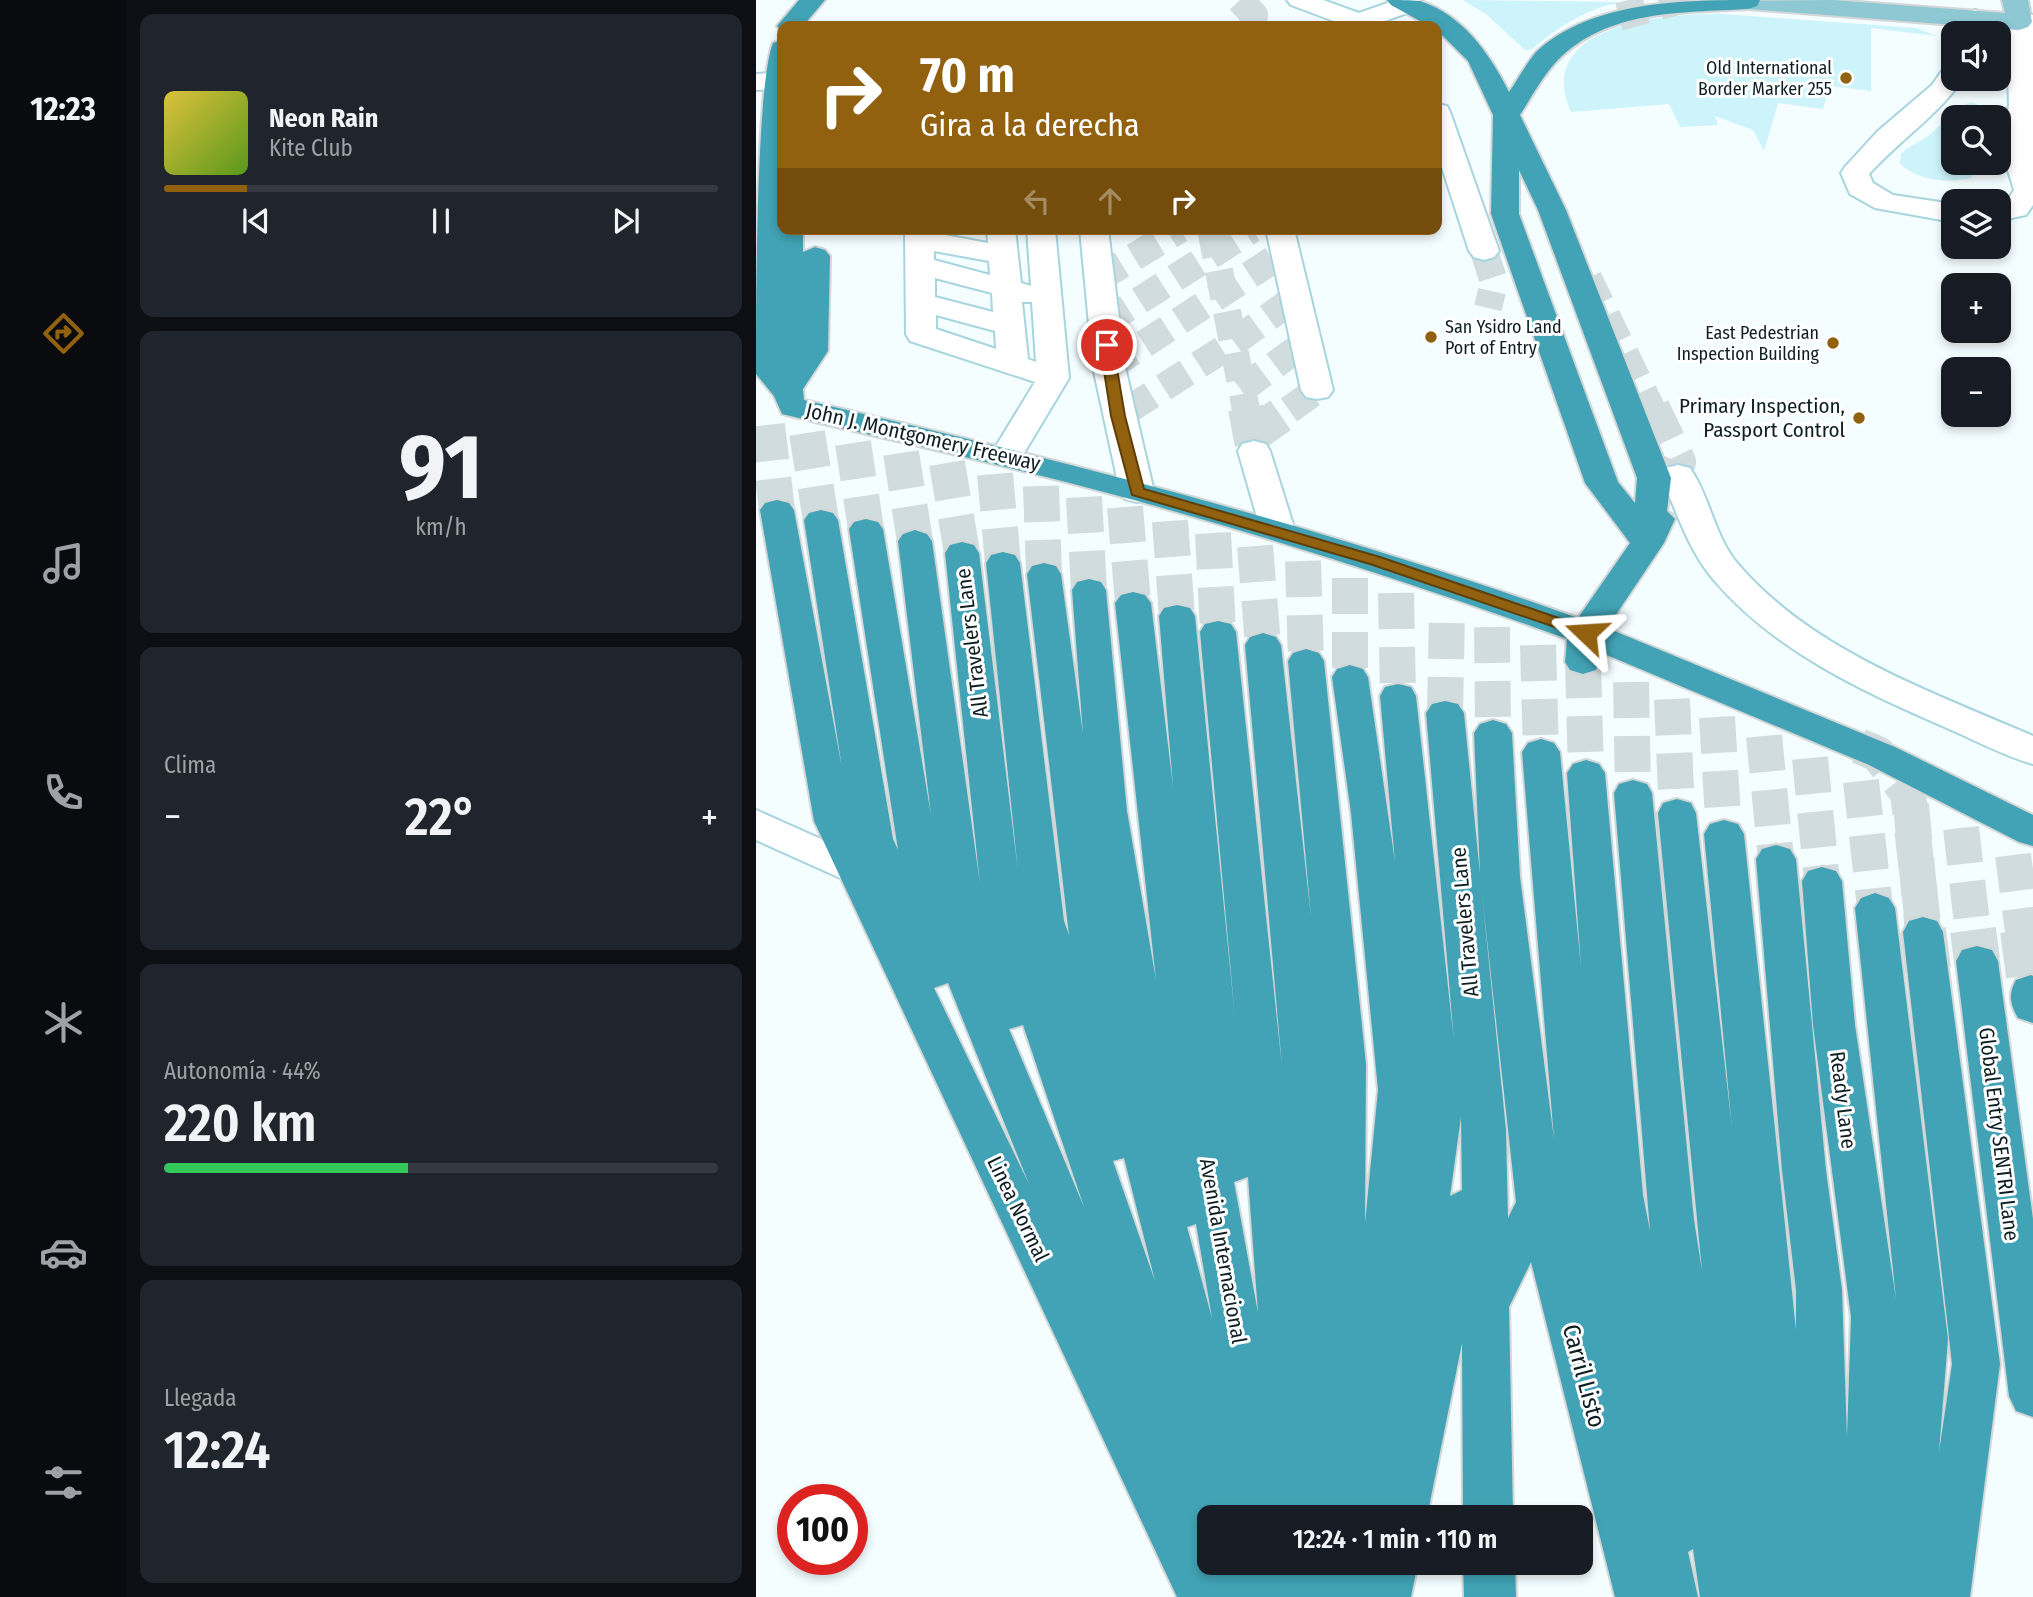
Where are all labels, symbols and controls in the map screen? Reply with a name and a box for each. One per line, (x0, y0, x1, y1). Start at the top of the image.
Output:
map controls (1941, 21, 2011, 427)
button: sound (1941, 21, 2011, 91)
text: 70 m (920, 46, 1015, 105)
icon: right (805, 49, 896, 140)
place label: Old International Border Marker 255 (1698, 57, 1832, 100)
marker: Old International Border Marker 255 (1838, 70, 1854, 86)
text: 12:23 (30, 90, 96, 128)
text: Neon Rain (269, 103, 378, 134)
button: search (1941, 105, 2011, 175)
text: Gira a la derecha (920, 106, 1140, 144)
text: Kite Club (269, 134, 353, 162)
icon: left (1018, 182, 1056, 220)
icon: ahead (1091, 182, 1129, 220)
icon: right (1164, 182, 1202, 220)
button: layers (1941, 189, 2011, 259)
icon: previous (237, 202, 275, 240)
icon: pause (422, 202, 460, 240)
icon: next (607, 202, 645, 240)
button: + (1941, 273, 2011, 343)
icon: directions (39, 309, 88, 358)
pin (1077, 315, 1137, 375)
place label: San Ysidro Land Port of Entry (1445, 316, 1562, 359)
place label: East Pedestrian Inspection Building (1677, 322, 1820, 365)
icon: arrive (1088, 326, 1126, 364)
marker: San Ysidro Land Port of Entry (1423, 329, 1439, 345)
marker: East Pedestrian Inspection Building (1825, 335, 1841, 351)
button: − (1941, 357, 2011, 427)
place label: Primary Inspection, Passport Control (1679, 393, 1845, 443)
street label: John J. Montgomery Freeway (803, 397, 1043, 477)
marker: Primary Inspection, Passport Control (1851, 410, 1867, 426)
text: 91 (399, 413, 483, 522)
text: km/h (415, 513, 467, 541)
icon: music (39, 539, 88, 588)
street label: All Travelers Lane (950, 567, 994, 719)
position arrow (1549, 596, 1623, 670)
text: Clima (164, 751, 216, 779)
icon: phone (39, 768, 88, 817)
text: 22° (405, 786, 477, 849)
text: − (164, 794, 181, 840)
text: + (701, 794, 718, 840)
street label: All Travelers Lane (1446, 846, 1484, 998)
icon: climate (39, 998, 88, 1047)
street label: Global Entry SENTRI Lane (1973, 1026, 2025, 1242)
street label: Ready Lane (1824, 1050, 1862, 1150)
text: Autonomía · 44% (164, 1057, 321, 1085)
text: 220 km (164, 1092, 317, 1155)
street label: Linea Normal (981, 1152, 1055, 1266)
street label: Avenida Internacional (1194, 1156, 1252, 1346)
icon: car (39, 1228, 88, 1277)
street label: Carril Listo (1557, 1321, 1611, 1431)
text: Llegada (164, 1384, 236, 1412)
text: 12:24 (164, 1419, 270, 1482)
icon: filters (39, 1458, 88, 1507)
speed limit sign: 100 (777, 1484, 868, 1575)
text: 12:24 · 1 min · 110 m (1293, 1524, 1497, 1555)

